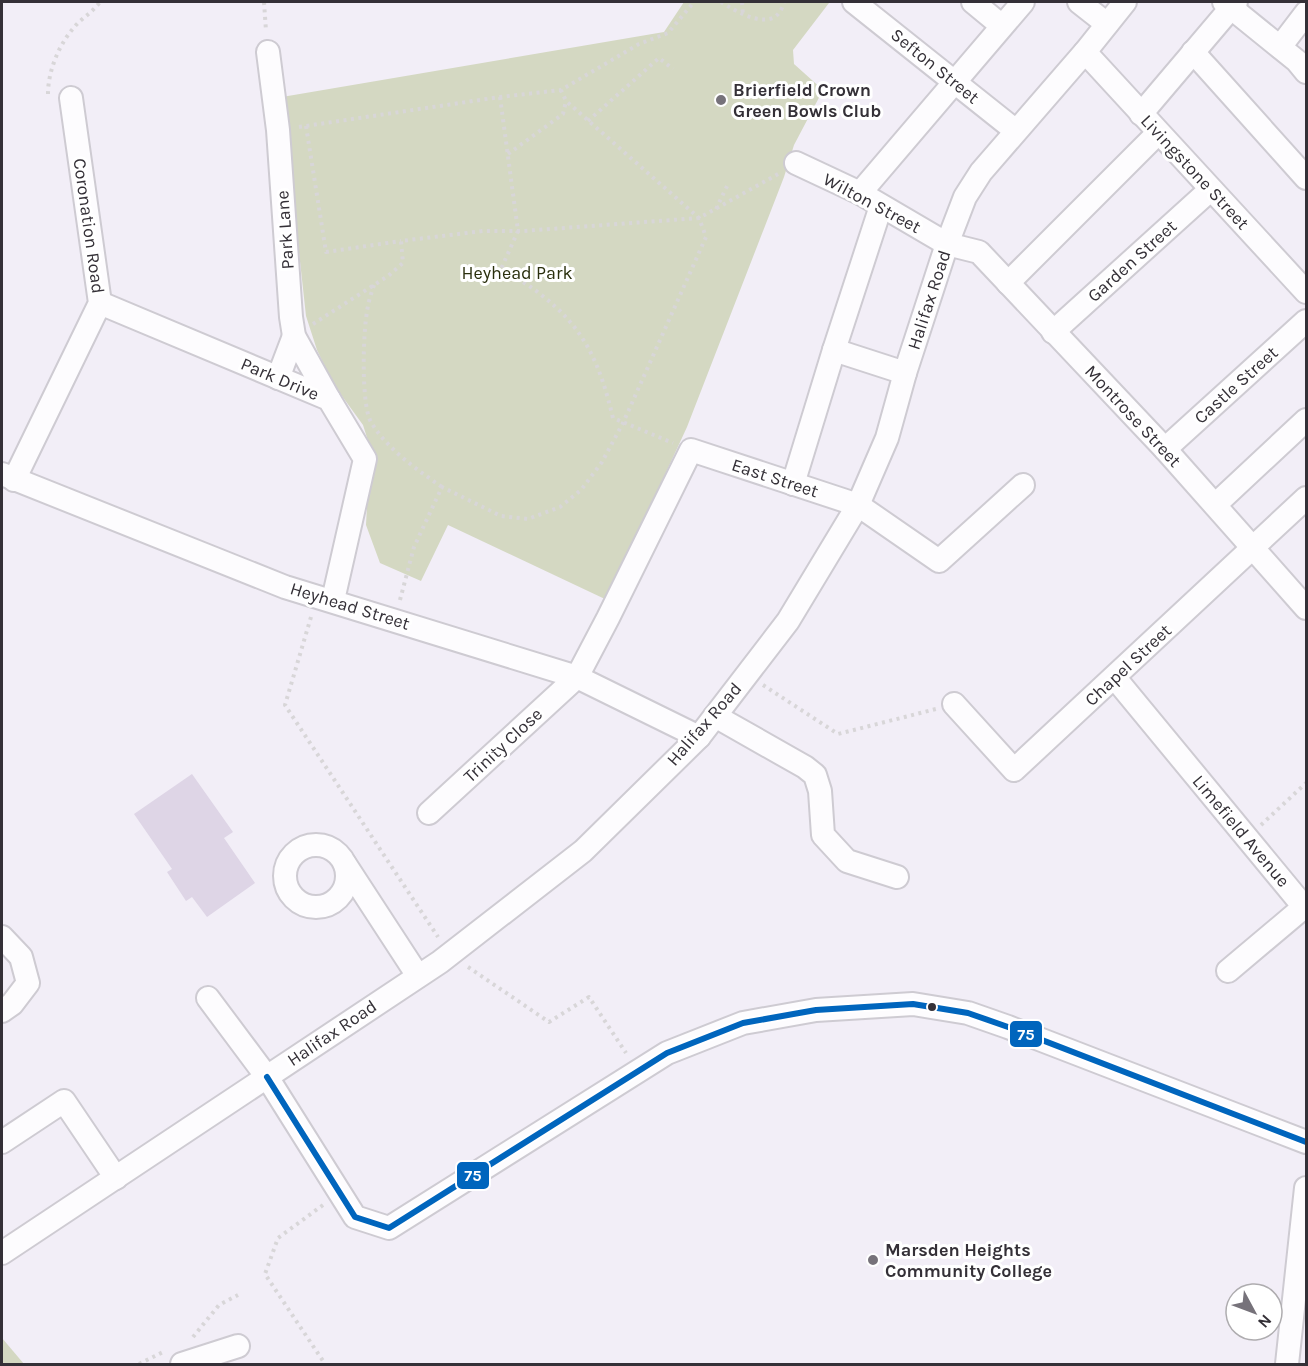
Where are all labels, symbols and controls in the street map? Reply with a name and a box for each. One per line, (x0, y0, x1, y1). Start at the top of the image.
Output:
street label: Sefton Street (886, 24, 984, 108)
place label: Brierfield Crown Green Bowls Club (733, 79, 881, 122)
marker: Brierfield Crown Green Bowls Club (714, 93, 728, 107)
street label: Livingstone Street (1136, 110, 1254, 234)
street label: Coronation Road (69, 157, 109, 295)
street label: Wilton Street (819, 168, 925, 238)
street label: Park Lane (271, 190, 299, 270)
street label: Garden Street (1083, 215, 1181, 307)
street label: Halifax Road (903, 247, 955, 353)
park label: Heyhead Park (461, 262, 573, 284)
street label: Castle Street (1190, 341, 1283, 428)
street label: Park Drive (238, 353, 322, 405)
street label: Montrose Street (1080, 360, 1186, 472)
street label: East Street (729, 454, 821, 502)
street label: Heyhead Street (287, 577, 413, 635)
street label: Chapel Street (1080, 619, 1176, 711)
street label: Halifax Road (662, 678, 746, 770)
street label: Trinity Close (459, 703, 547, 787)
street label: Limefield Avenue (1188, 770, 1294, 892)
street label: Halifax Road (283, 995, 381, 1071)
unlabelled marker (926, 1001, 938, 1013)
line badge: 75 (1009, 1020, 1043, 1048)
text: 75 (1017, 1025, 1035, 1044)
line badge: 75 (456, 1161, 490, 1190)
text: 75 (464, 1166, 482, 1185)
place label: Marsden Heights Community College (885, 1239, 1052, 1282)
marker: Marsden Heights Community College (866, 1253, 880, 1267)
north arrow (1224, 1282, 1284, 1342)
text: N (1254, 1311, 1276, 1332)

